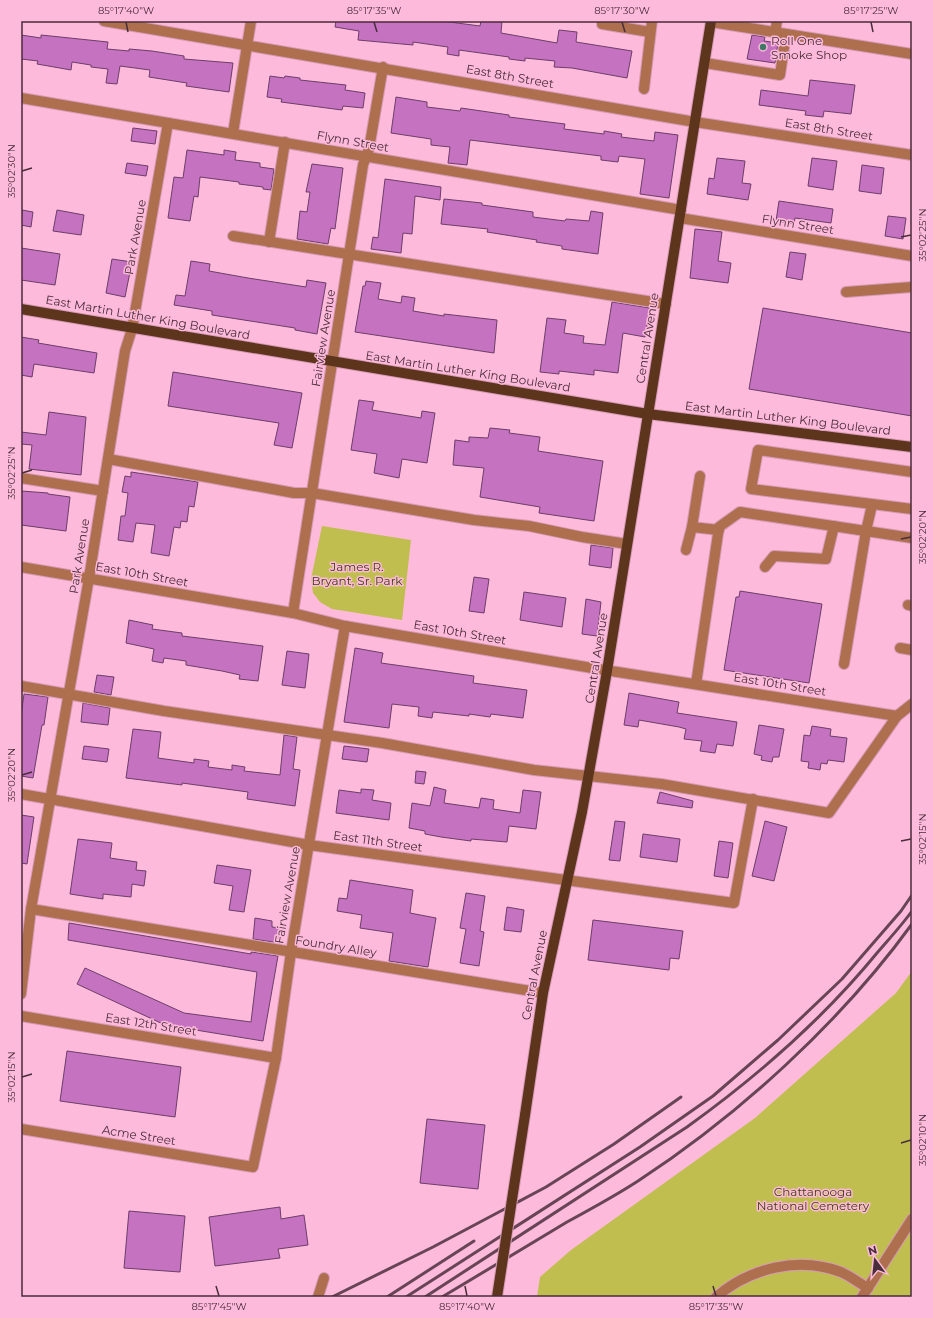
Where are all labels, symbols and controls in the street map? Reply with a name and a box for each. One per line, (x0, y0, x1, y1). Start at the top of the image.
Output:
text: 85°17'40"W (98, 4, 154, 17)
text: 85°17'35"W (347, 4, 401, 17)
text: 85°17'30"W (594, 4, 650, 17)
text: 85°17'25"W (844, 4, 898, 17)
place label: Roll One Smoke Shop (771, 33, 847, 62)
marker: Roll One Smoke Shop (758, 42, 768, 52)
street label: East 8th Street (465, 61, 555, 91)
street label: East 8th Street (784, 115, 874, 143)
street label: Flynn Street (316, 127, 390, 155)
text: 35°02'30"N (5, 144, 18, 198)
street label: Park Avenue (121, 198, 149, 276)
text: 35°02'25"N (916, 208, 929, 262)
street label: Flynn Street (761, 211, 835, 237)
street label: Fairview Avenue (308, 288, 338, 388)
street label: East Martin Luther King Boulevard (45, 292, 251, 342)
street label: Central Avenue (632, 292, 662, 384)
street label: East Martin Luther King Boulevard (364, 347, 572, 395)
street label: East Martin Luther King Boulevard (684, 398, 892, 438)
text: 35°02'25"N (5, 446, 18, 500)
text: 35°02'20"N (916, 510, 929, 564)
street label: Park Avenue (66, 517, 92, 595)
street label: East 10th Street (95, 558, 190, 590)
park label: James R. Bryant, Sr. Park (311, 559, 403, 588)
street label: Central Avenue (581, 612, 611, 704)
street label: East 10th Street (413, 616, 508, 648)
street label: East 10th Street (733, 669, 828, 699)
text: 35°02'20"N (5, 748, 18, 802)
text: 35°02'15"N (916, 813, 929, 865)
street label: East 11th Street (332, 827, 424, 855)
street label: Fairview Avenue (271, 845, 303, 945)
street label: Central Avenue (518, 929, 550, 1021)
street label: Foundry Alley (294, 932, 378, 960)
street label: East 12th Street (104, 1009, 198, 1039)
text: 35°02'15"N (5, 1051, 18, 1103)
text: 35°02'10"N (916, 1114, 929, 1166)
street label: Acme Street (101, 1122, 177, 1148)
park label: Chattanooga National Cemetery (757, 1184, 870, 1213)
north arrow (855, 1240, 895, 1280)
text: N (866, 1242, 879, 1258)
text: 85°17'45"W (191, 1300, 247, 1313)
text: 85°17'40"W (439, 1300, 495, 1313)
text: 85°17'35"W (689, 1300, 743, 1313)

